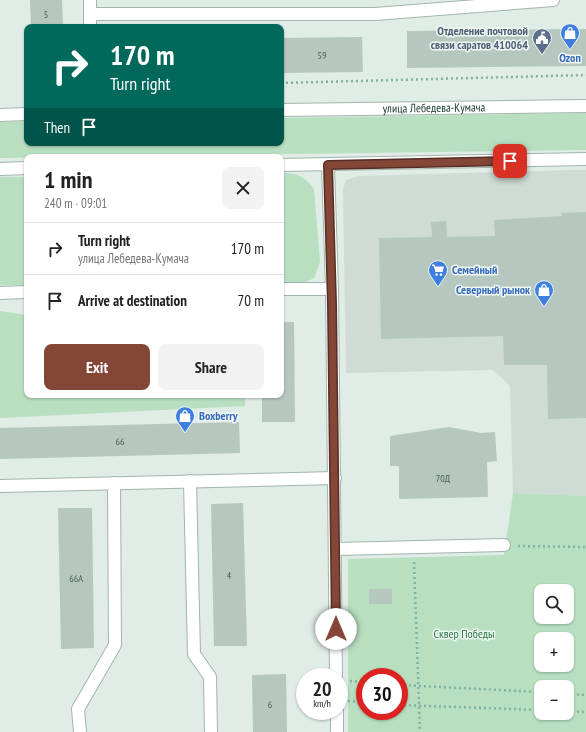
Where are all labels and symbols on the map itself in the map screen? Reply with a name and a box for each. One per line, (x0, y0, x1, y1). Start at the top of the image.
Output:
house number: 5 (44, 8, 48, 21)
shop icon: Ozon (559, 22, 581, 50)
place label: Отделение почтовой связи саратов 410064 (431, 23, 528, 52)
public building icon: Отделение почтовой связи саратов 410064 (531, 27, 553, 55)
house number: 59 (318, 49, 327, 62)
place label: Ozon (559, 50, 581, 65)
street label: улица Лебедева-Кумача (383, 99, 486, 116)
pin (493, 144, 527, 178)
supermarket icon: Семейный (427, 259, 449, 287)
place label: Семейный (452, 262, 497, 277)
shop icon: Северный рынок (533, 279, 555, 307)
place label: Северный рынок (456, 282, 530, 297)
shop icon: Boxberry (174, 405, 196, 433)
place label: Boxberry (199, 408, 238, 423)
house number: 66 (116, 435, 125, 448)
house number: 70Д (436, 472, 451, 485)
house number: 4 (227, 569, 232, 582)
house number: 66А (69, 572, 83, 585)
position arrow (315, 608, 357, 650)
park label: Сквер Победы (434, 626, 494, 641)
speed limit sign: 30 (356, 668, 408, 720)
house number: 6 (268, 698, 273, 711)

